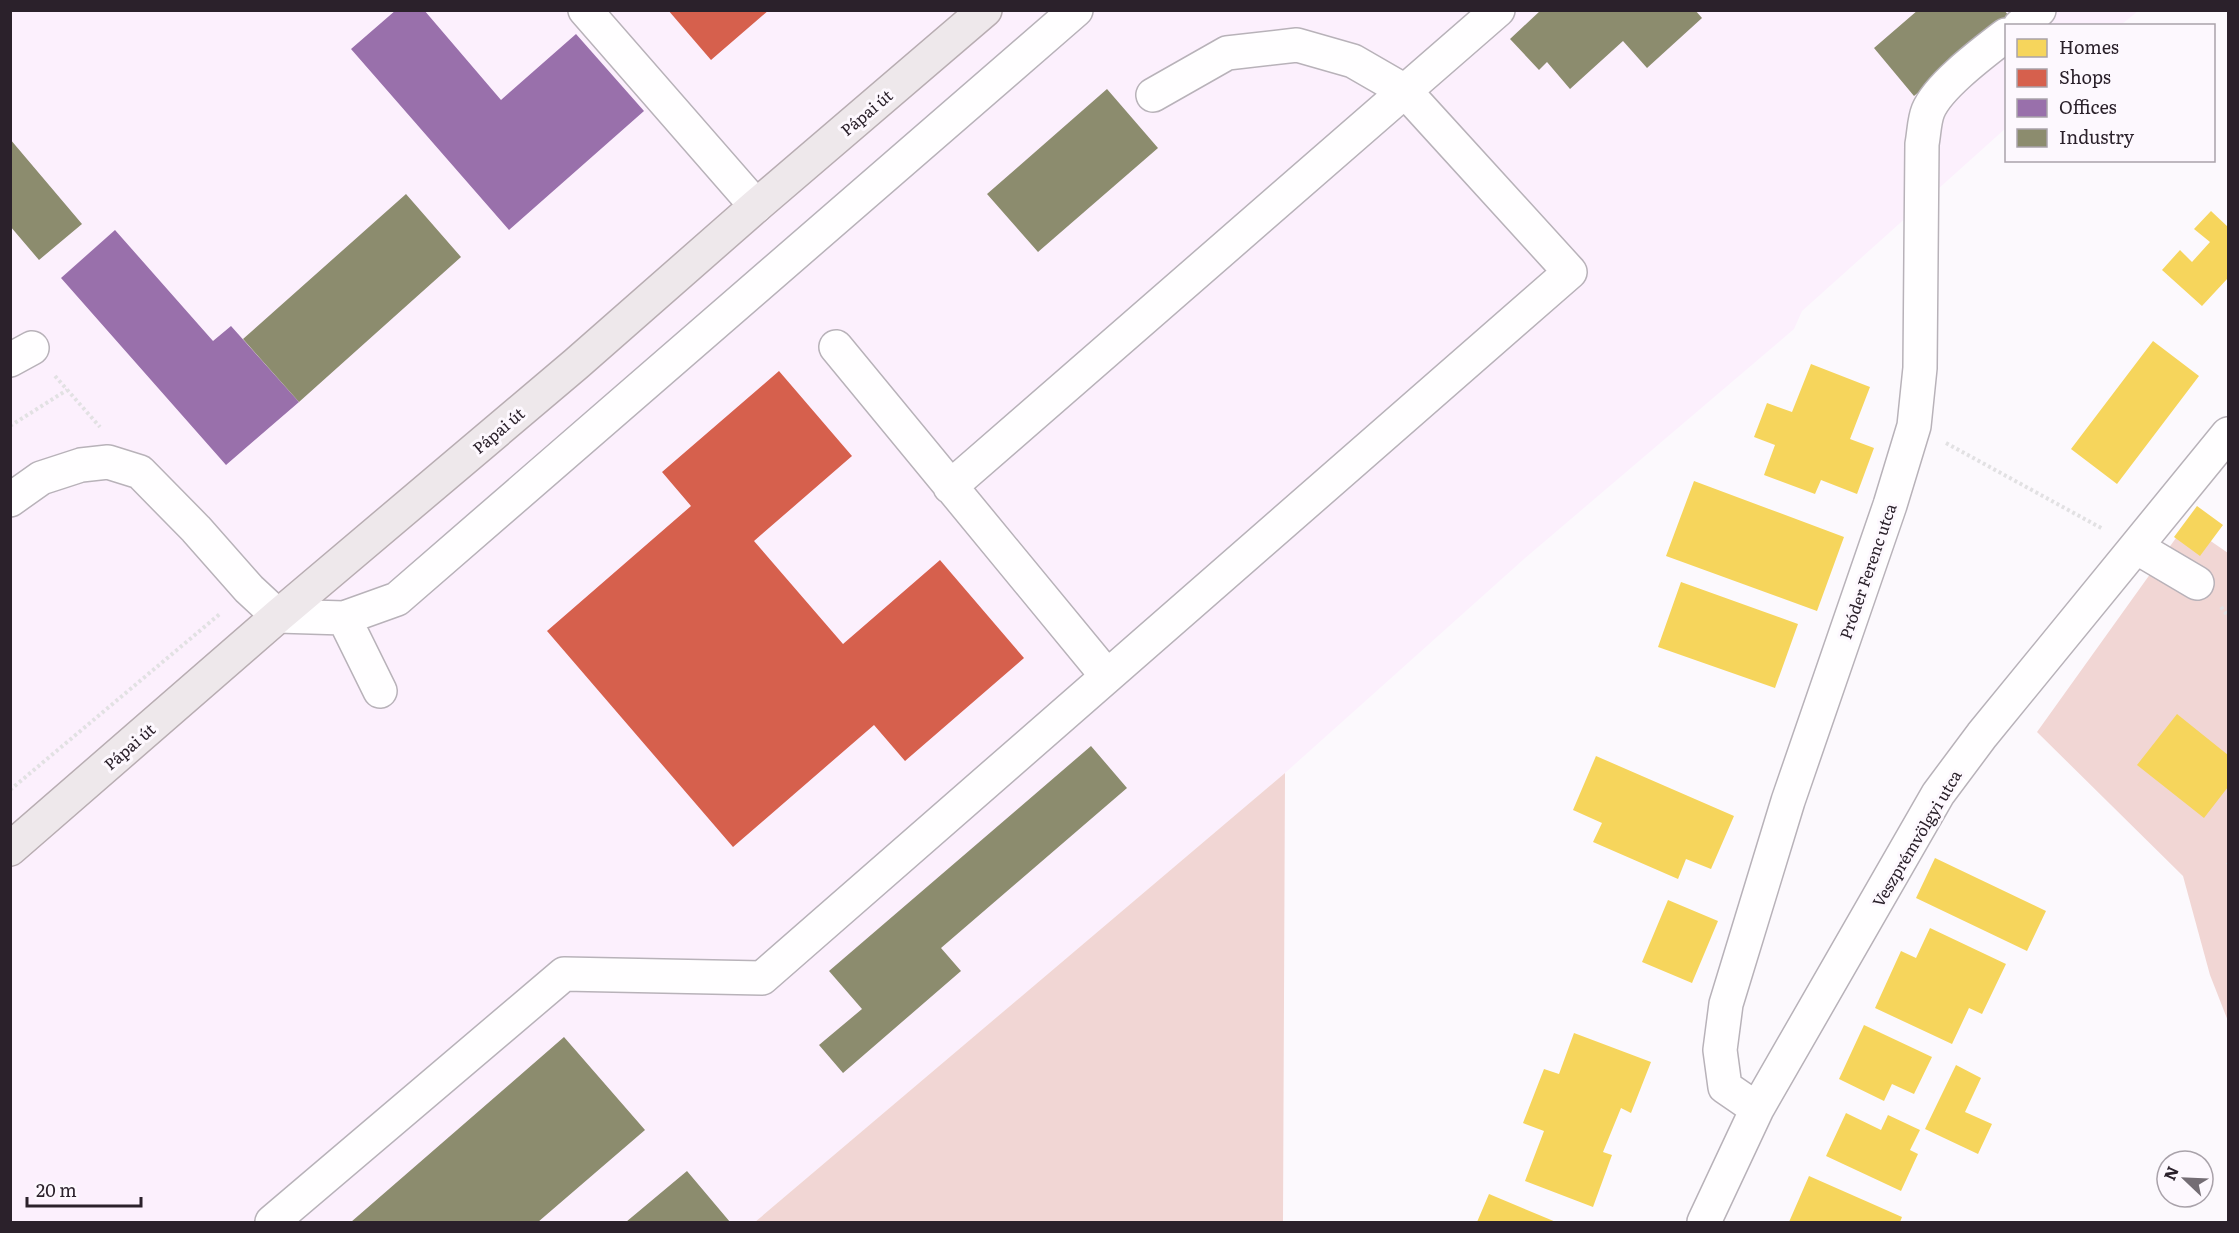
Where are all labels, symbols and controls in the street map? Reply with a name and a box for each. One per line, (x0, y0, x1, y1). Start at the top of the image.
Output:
legend (2005, 24, 2215, 162)
text: Homes (2059, 33, 2119, 60)
text: Shops (2059, 63, 2111, 90)
street label: Pápai út (835, 83, 898, 141)
text: Offices (2059, 93, 2117, 120)
text: Industry (2059, 123, 2135, 150)
street label: Pápai út (467, 401, 530, 459)
street label: Próder Ferenc utca (1833, 500, 1902, 642)
street label: Pápai út (98, 716, 160, 775)
street label: Veszprémvölgyi utca (1865, 765, 1967, 911)
north arrow (2155, 1149, 2215, 1209)
text: N (2157, 1162, 2184, 1184)
scale bar (27, 1170, 141, 1208)
text: 20 m (36, 1176, 77, 1203)

